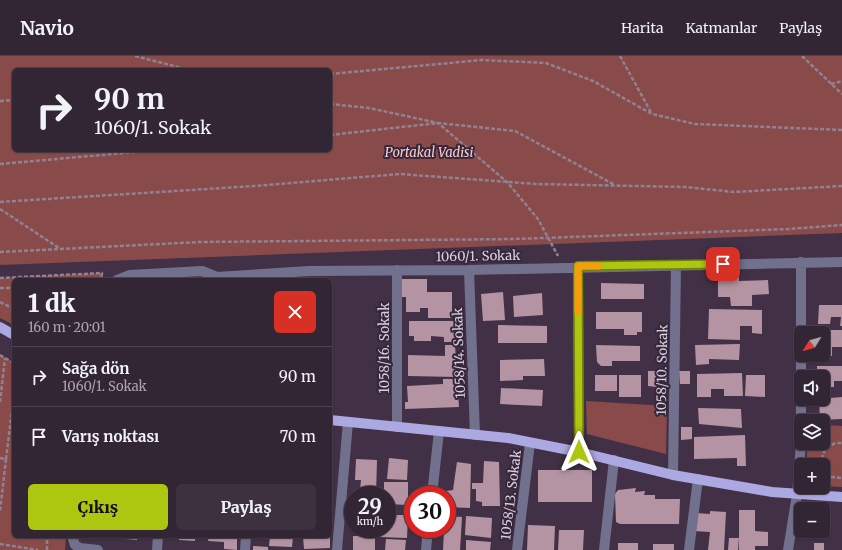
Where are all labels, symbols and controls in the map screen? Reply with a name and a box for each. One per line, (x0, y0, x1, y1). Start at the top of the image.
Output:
text: Navio (20, 16, 74, 40)
text: Harita (621, 19, 663, 37)
text: Katmanlar (685, 19, 757, 37)
text: Paylaş (779, 19, 822, 37)
text: 90 m (94, 81, 165, 117)
icon: right (28, 84, 80, 136)
text: 1060/1. Sokak (94, 116, 211, 139)
park label: Portakal Vadisi (385, 144, 473, 161)
street label: 1060/1. Sokak (435, 247, 521, 265)
pin (706, 247, 740, 281)
icon: arrive (712, 253, 734, 275)
text: 1 dk (28, 288, 75, 319)
button: close (274, 291, 316, 333)
street label: 1058/16. Sokak (376, 302, 393, 393)
street label: 1058/14. Sokak (449, 307, 469, 399)
text: 160 m · 20:01 (28, 319, 106, 336)
street label: 1058/10. Sokak (653, 324, 671, 416)
north arrow (794, 326, 830, 362)
map controls (794, 326, 830, 538)
text: Sağa dön (62, 359, 129, 378)
icon: right (28, 366, 50, 388)
text: 90 m (279, 367, 316, 386)
button: sound (794, 370, 830, 406)
text: 1060/1. Sokak (62, 378, 147, 395)
button: layers (794, 414, 830, 450)
icon: arrive (28, 426, 50, 448)
text: Varış noktası (62, 427, 159, 446)
text: 70 m (280, 427, 316, 446)
position arrow (558, 431, 600, 473)
street label: 1058/13. Sokak (497, 448, 525, 541)
button: + (794, 458, 830, 494)
button: Çıkış (28, 484, 168, 530)
button: Paylaş (176, 484, 316, 530)
speed limit sign: 30 (404, 486, 456, 538)
text: 29 (358, 494, 382, 519)
button: − (794, 502, 830, 538)
text: km/h (357, 515, 383, 528)

